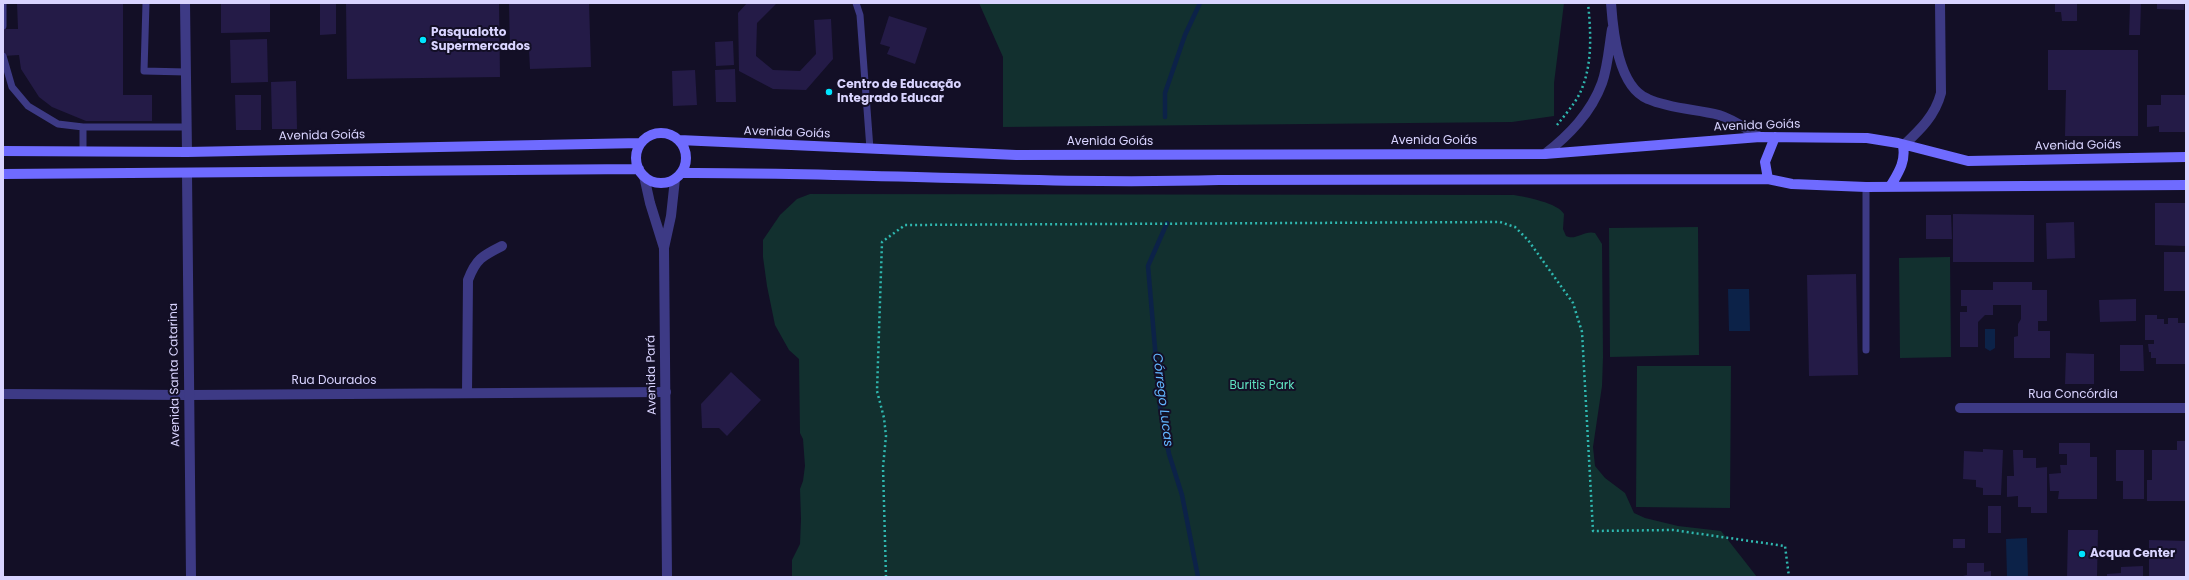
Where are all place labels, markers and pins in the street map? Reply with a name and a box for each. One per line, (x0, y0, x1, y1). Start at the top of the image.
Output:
place label: Pasqualotto Supermercados (431, 26, 530, 54)
marker: Pasqualotto Supermercados (418, 35, 428, 45)
place label: Centro de Educação Integrado Educar (837, 78, 961, 106)
marker: Centro de Educação Integrado Educar (824, 87, 834, 97)
place label: Acqua Center (2090, 547, 2175, 561)
marker: Acqua Center (2077, 549, 2087, 559)

